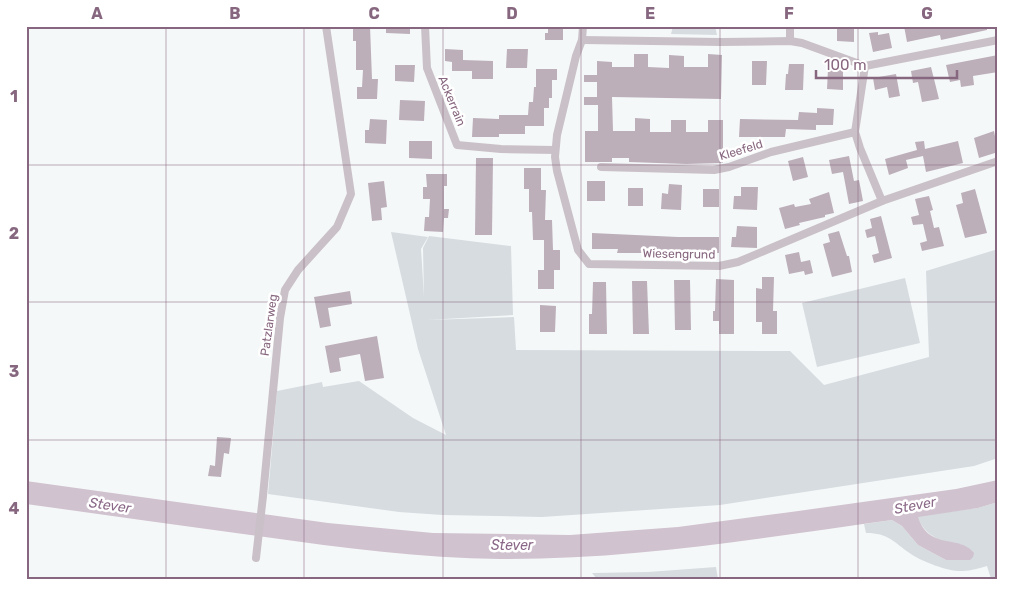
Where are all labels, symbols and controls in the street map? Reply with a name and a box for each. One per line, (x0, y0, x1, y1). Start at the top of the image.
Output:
text: A (91, 4, 103, 23)
text: B (229, 4, 241, 23)
text: C (368, 4, 380, 23)
text: D (506, 4, 518, 23)
text: E (645, 4, 655, 23)
text: F (784, 4, 794, 23)
text: G (921, 4, 933, 23)
scale bar (816, 48, 958, 80)
text: 100 m (824, 56, 866, 74)
street label: Ackerrain (436, 74, 468, 128)
text: 1 (10, 87, 18, 106)
street label: Kleefeld (718, 137, 764, 163)
text: 2 (9, 224, 19, 243)
street label: Wiesengrund (643, 246, 715, 262)
street label: Patzlarweg (258, 293, 280, 357)
text: 3 (9, 362, 19, 381)
water label: Stever (893, 493, 938, 518)
water label: Stever (88, 494, 133, 517)
text: 4 (9, 499, 20, 518)
water label: Stever (491, 537, 534, 554)

